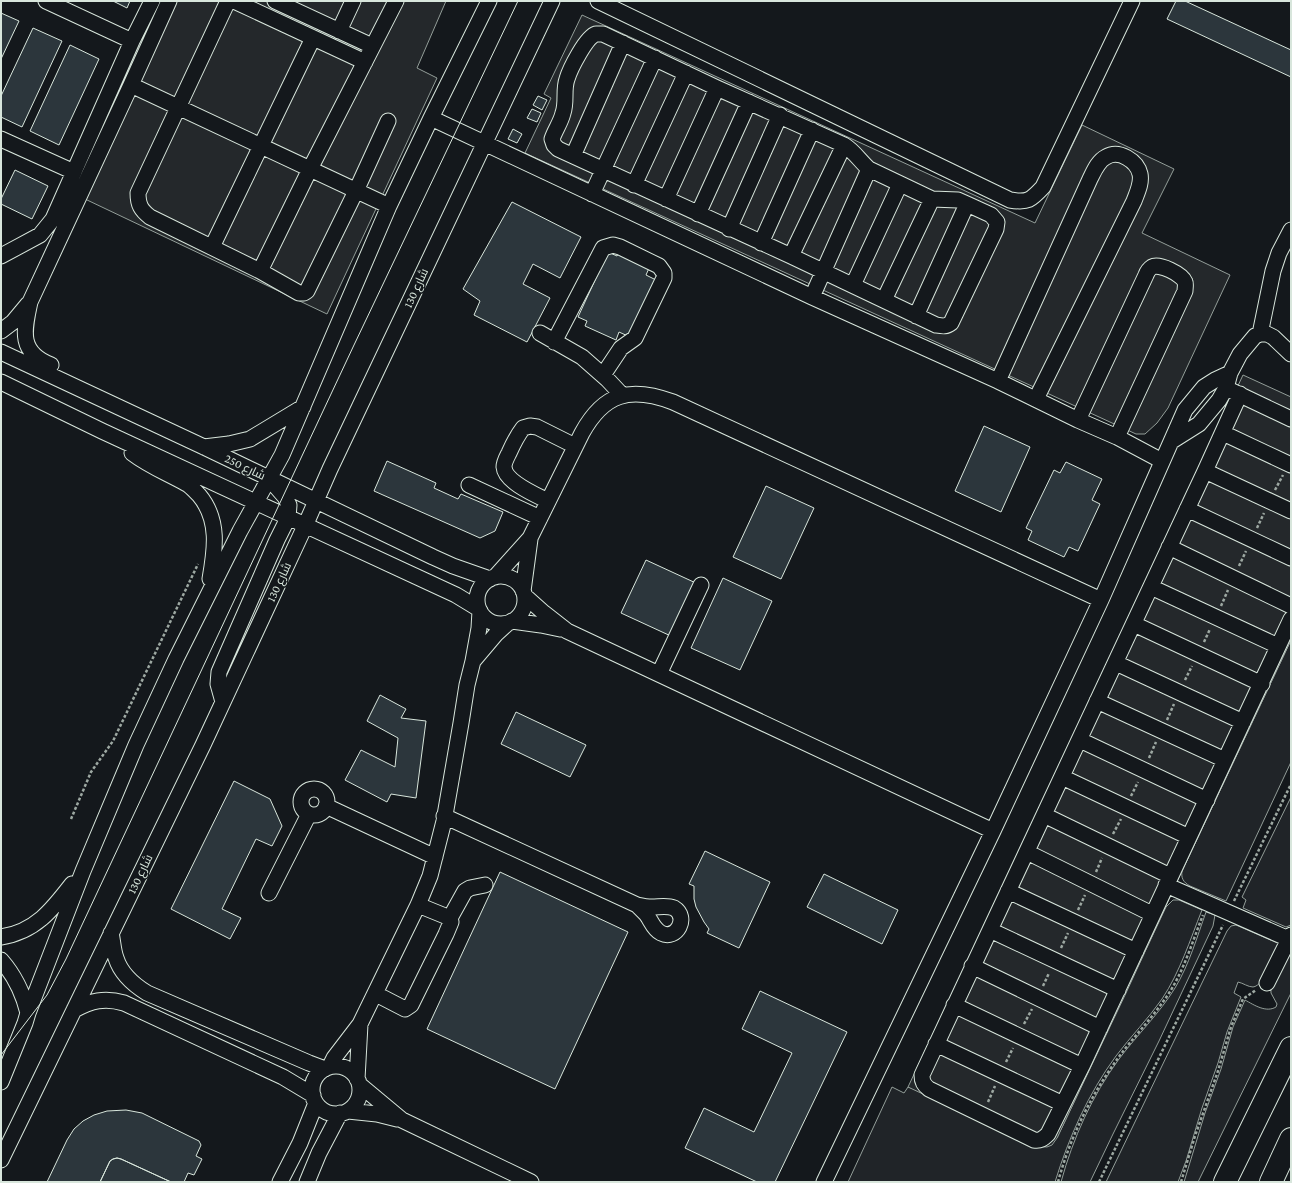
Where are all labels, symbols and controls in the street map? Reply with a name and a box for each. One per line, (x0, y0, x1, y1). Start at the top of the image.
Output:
street label: شارع 130 (401, 266, 432, 310)
street label: شارع 250 (222, 451, 268, 484)
street label: شارع 130 (264, 560, 295, 604)
street label: شارع 130 (125, 852, 156, 896)

